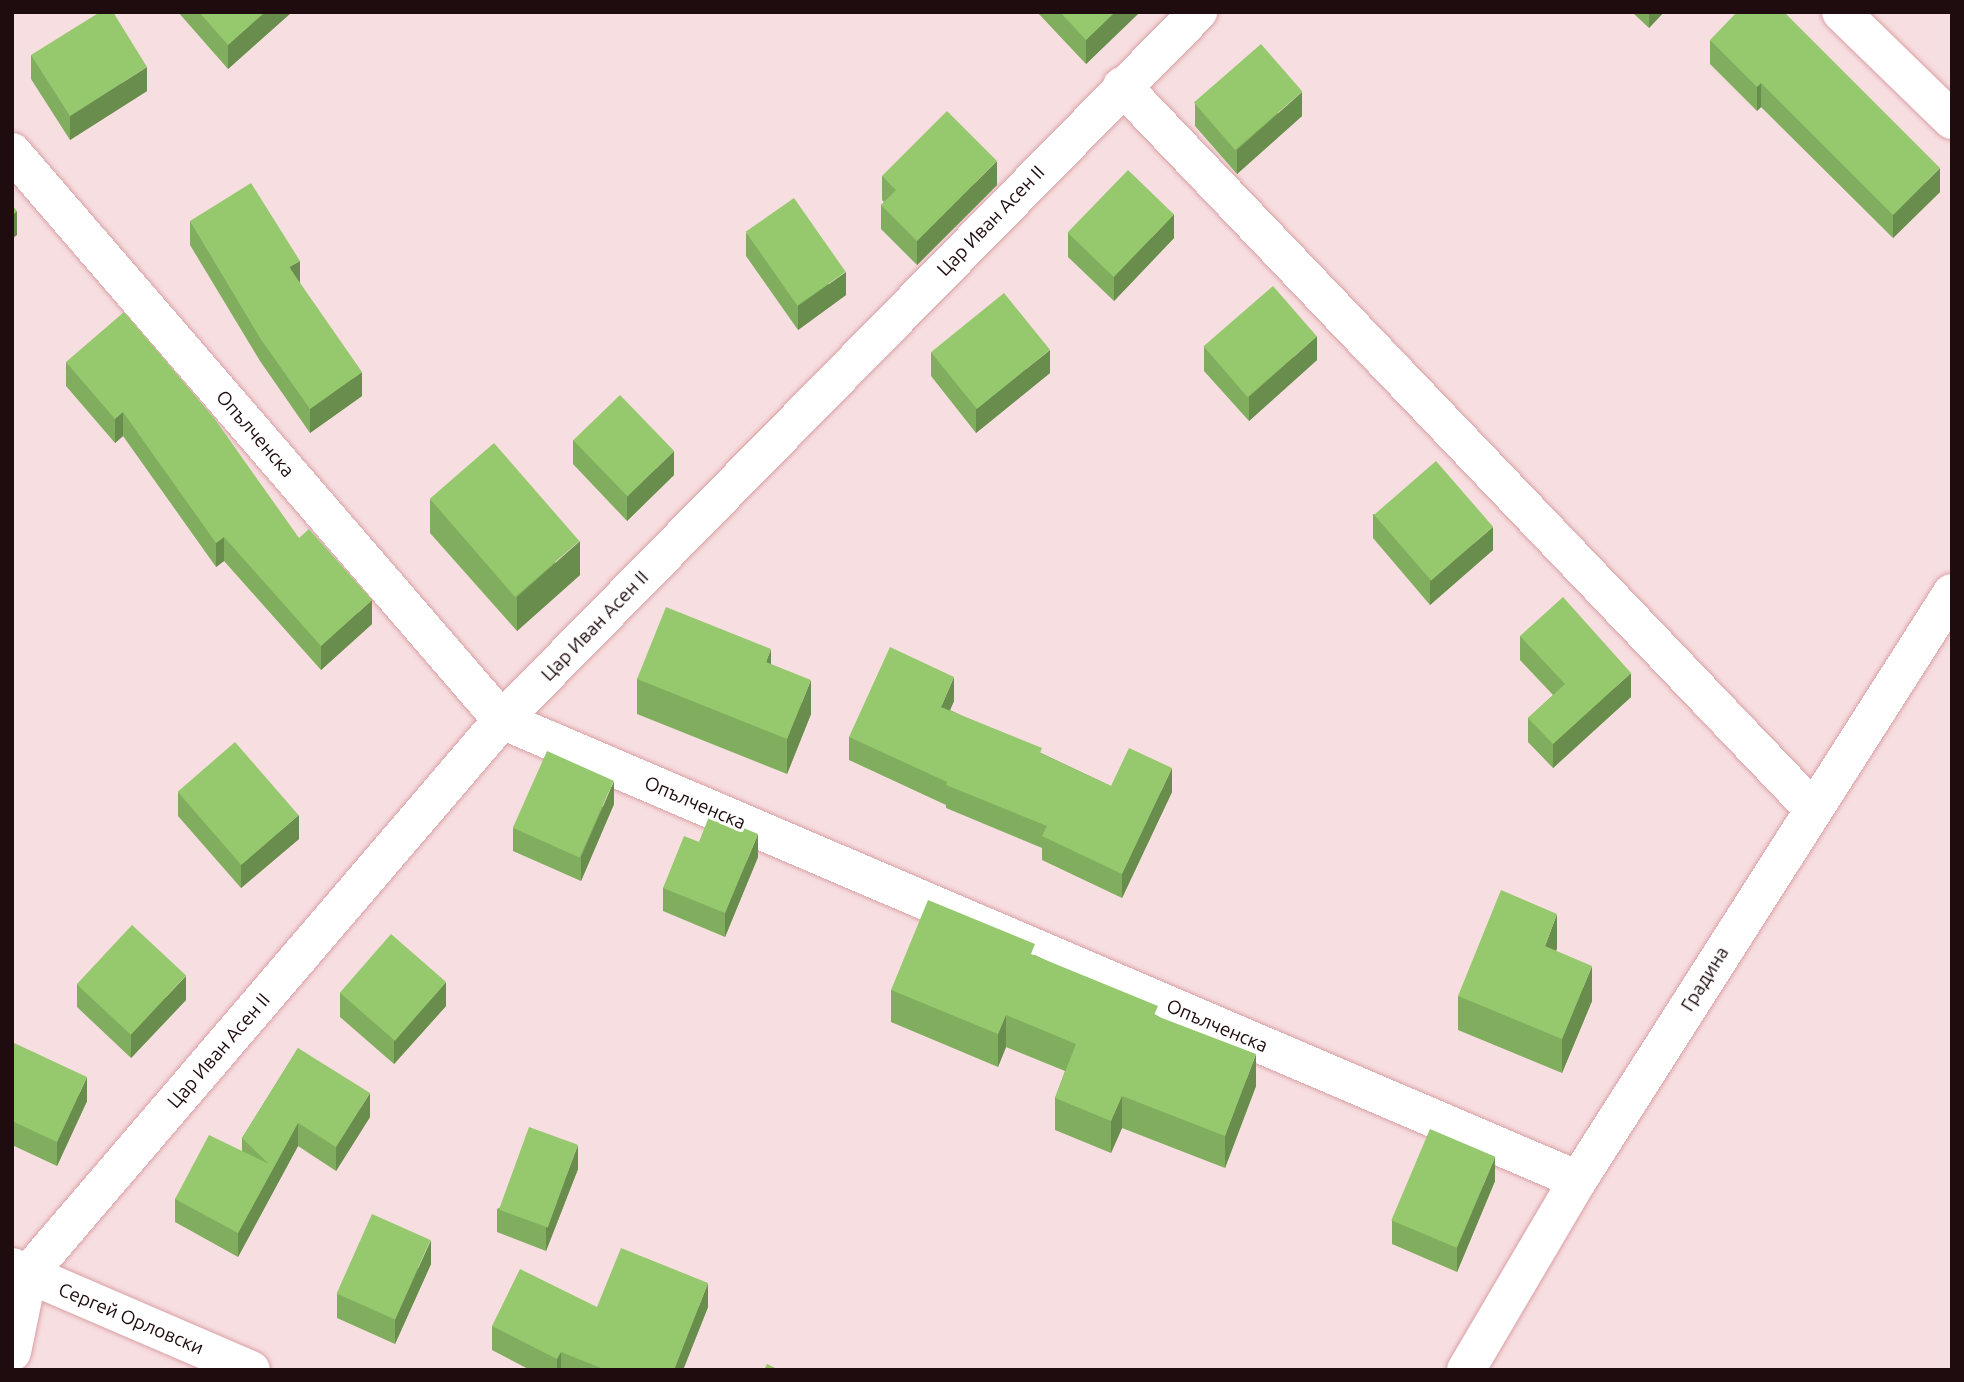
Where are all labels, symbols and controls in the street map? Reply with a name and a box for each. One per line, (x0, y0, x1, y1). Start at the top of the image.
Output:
street label: Цар Иван Асен II (933, 161, 1049, 281)
street label: Опълченска (211, 386, 299, 482)
street label: Цар Иван Асен II (537, 566, 653, 686)
street label: Опълченска (641, 771, 749, 835)
street label: Градина (1676, 942, 1734, 1016)
street label: Цар Иван Асен II (163, 989, 275, 1113)
street label: Опълченска (1163, 994, 1271, 1058)
street label: Сергей Орловски (55, 1278, 207, 1360)

